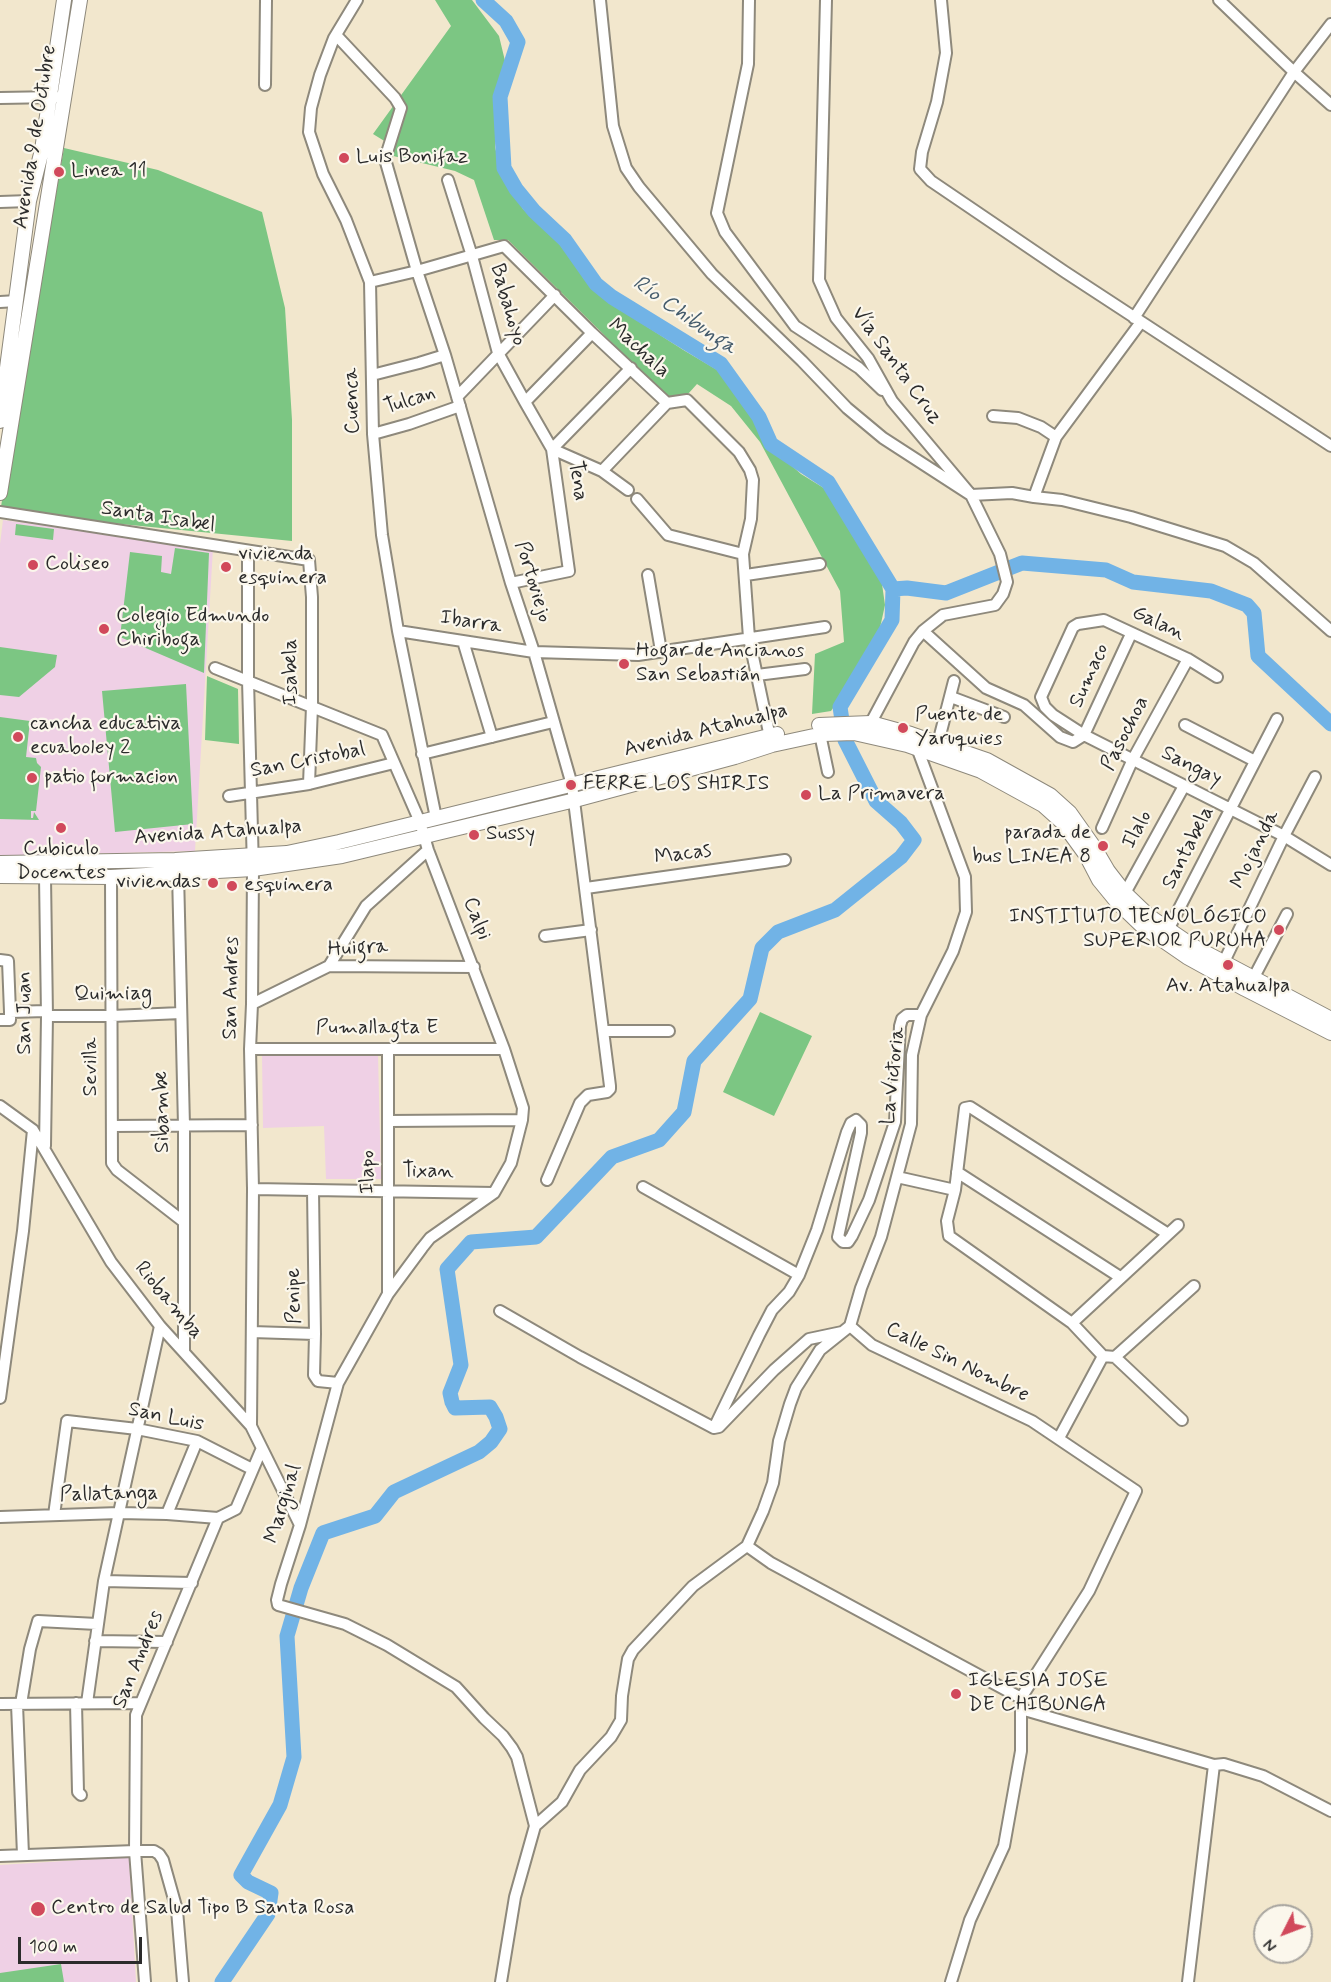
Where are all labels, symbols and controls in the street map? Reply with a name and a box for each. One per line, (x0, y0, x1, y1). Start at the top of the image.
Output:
street label: Avenida 9 de Octubre (9, 43, 63, 231)
place label: Luis Bonifaz (356, 145, 468, 171)
marker: Luis Bonifaz (337, 151, 351, 165)
place label: Linea 11 (71, 159, 147, 185)
marker: Linea 11 (52, 165, 66, 179)
street label: Babahoyo (483, 261, 531, 349)
water label: Río Chibunga (627, 271, 741, 361)
street label: Vía Santa Cruz (845, 302, 947, 430)
street label: Machala (602, 314, 674, 384)
street label: Cuenca (339, 367, 367, 435)
street label: Tulcan (381, 381, 439, 421)
street label: Tena (562, 459, 592, 503)
street label: Santa Isabel (99, 497, 217, 539)
street label: Portoviejo (508, 538, 556, 626)
place label: vivienda esquinera (238, 542, 327, 592)
place label: Coliseo (45, 552, 109, 578)
marker: Coliseo (26, 558, 40, 572)
marker: vivienda esquinera (219, 560, 233, 574)
street label: Galan (1128, 601, 1188, 647)
place label: Colegio Edmundo Chiriboga (116, 604, 269, 654)
street label: Ibarra (438, 606, 504, 640)
marker: Colegio Edmundo Chiriboga (97, 622, 111, 636)
street label: Isabela (279, 639, 305, 705)
place label: Hogar de Ancianos San Sebastián (636, 639, 804, 689)
street label: Sumaco (1065, 640, 1115, 712)
marker: Hogar de Ancianos San Sebastián (617, 657, 631, 671)
street label: Pasochoa (1097, 692, 1155, 776)
street label: Avenida Atahualpa (621, 698, 791, 764)
place label: Puente de Yaruquies (915, 703, 1003, 753)
place label: cancha educativa ecuaboley 2 (30, 712, 181, 762)
marker: Puente de Yaruquies (896, 721, 910, 735)
marker: cancha educativa ecuaboley 2 (11, 730, 25, 744)
street label: San Cristobal (248, 738, 368, 784)
street label: Sangay (1156, 741, 1226, 793)
place label: patio formacion (44, 765, 178, 791)
marker: patio formacion (25, 771, 39, 785)
place label: FERRE LOS SHIRIS (583, 772, 769, 798)
marker: FERRE LOS SHIRIS (564, 778, 578, 792)
place label: La Primavera (818, 782, 945, 808)
marker: La Primavera (799, 788, 813, 802)
street label: Santabela (1157, 802, 1221, 894)
street label: Ilalo (1117, 806, 1159, 854)
street label: Mojanda (1226, 807, 1286, 893)
street label: Avenida Atahualpa (133, 815, 303, 851)
marker: Cubiculo Docentes (54, 821, 68, 835)
place label: parada de bus LINEA 8 (972, 821, 1091, 871)
place label: Sussy (486, 822, 535, 848)
marker: Sussy (467, 828, 481, 842)
place label: Cubiculo Docentes (16, 837, 106, 887)
street label: Macas (653, 839, 713, 871)
marker: parada de bus LINEA 8 (1096, 839, 1110, 853)
place label: viviendas (116, 870, 201, 896)
place label: esquinera (244, 873, 333, 899)
marker: viviendas (206, 876, 220, 890)
marker: esquinera (225, 879, 239, 893)
street label: Calpi (456, 894, 496, 944)
place label: INSTITUTO TECNOLÓGICO SUPERIOR PURUHA (1009, 905, 1267, 955)
marker: INSTITUTO TECNOLÓGICO SUPERIOR PURUHA (1272, 923, 1286, 937)
street label: Huigra (327, 935, 389, 963)
street label: San Andres (219, 936, 245, 1040)
marker: Av. Atahualpa (1221, 958, 1235, 972)
street label: San Juan (13, 971, 39, 1055)
place label: Av. Atahualpa (1166, 974, 1290, 1000)
street label: Quimiag (74, 982, 152, 1008)
street label: Pumallagta E (316, 1016, 438, 1042)
street label: La Victoria (876, 1026, 912, 1126)
street label: Sevilla (79, 1037, 105, 1097)
street label: Sibambe (150, 1071, 176, 1153)
street label: Ilapo (356, 1150, 382, 1194)
street label: Tixan (402, 1159, 454, 1185)
street label: Riobamba (128, 1257, 208, 1345)
street label: Penipe (282, 1268, 308, 1324)
street label: Calle Sin Nombre (881, 1317, 1033, 1409)
street label: San Luis (126, 1398, 206, 1438)
street label: Marginal (260, 1461, 308, 1547)
street label: Pallatanga (59, 1482, 159, 1508)
street label: San Andres (108, 1607, 170, 1713)
place label: IGLESIA JOSE DE CHIBUNGA (968, 1669, 1108, 1719)
marker: IGLESIA JOSE DE CHIBUNGA (949, 1687, 963, 1701)
place label: Centro de Salud Tipo B Santa Rosa (51, 1896, 354, 1922)
marker: Centro de Salud Tipo B Santa Rosa (29, 1900, 47, 1918)
north arrow (1253, 1904, 1313, 1964)
scale bar (21, 1925, 146, 1963)
text: N (1259, 1934, 1282, 1956)
text: 100 m (29, 1935, 77, 1959)

